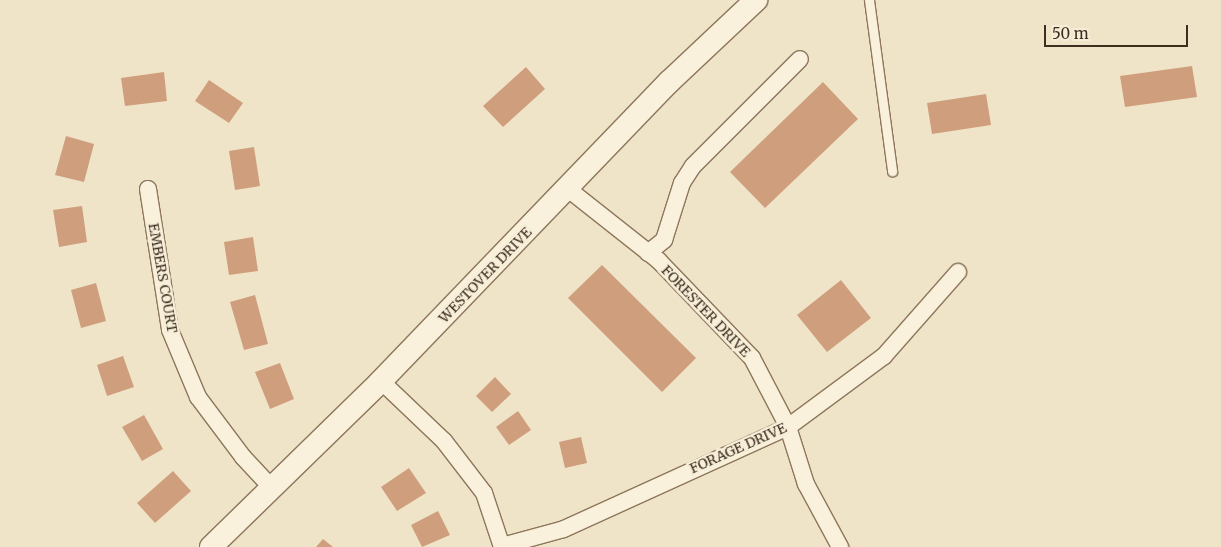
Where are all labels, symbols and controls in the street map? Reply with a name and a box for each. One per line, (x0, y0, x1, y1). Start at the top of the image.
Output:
scale bar (1046, 15, 1190, 47)
text: 50 m (1052, 24, 1089, 43)
street label: EMBERS COURT (145, 222, 181, 334)
street label: WESTOVER DRIVE (435, 224, 535, 326)
street label: FORESTER DRIVE (658, 262, 754, 360)
street label: FORAGE DRIVE (687, 419, 789, 477)

